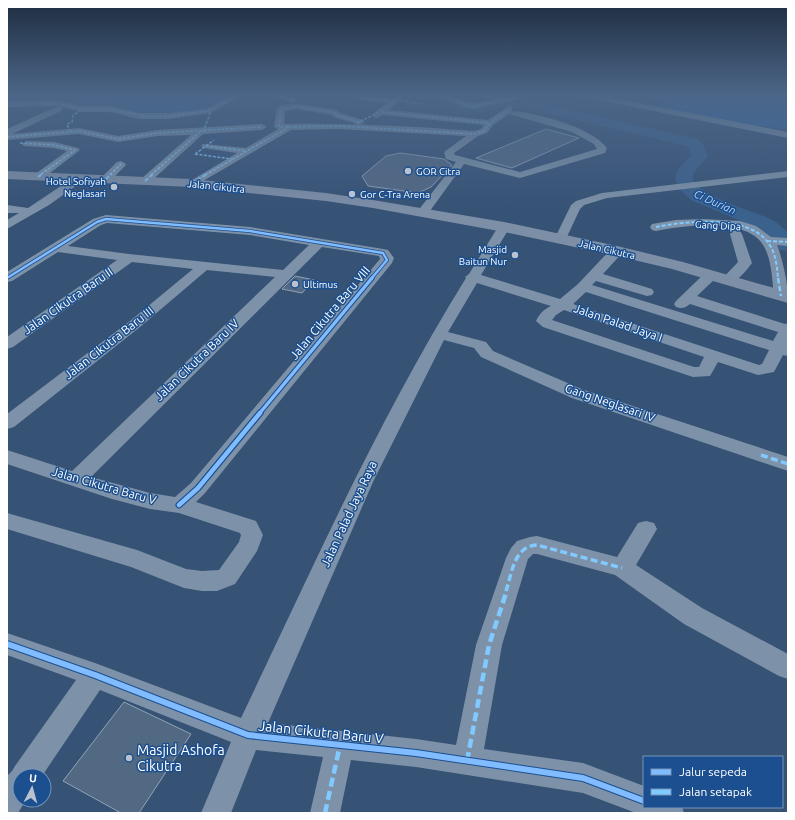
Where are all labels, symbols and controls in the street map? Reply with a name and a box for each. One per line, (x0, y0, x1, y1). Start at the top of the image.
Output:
marker: GOR Citra (403, 166, 413, 176)
place label: GOR Citra (416, 166, 460, 177)
place label: Hotel Sofiyah Neglasari (46, 176, 106, 199)
street label: Jalan Cikutra (187, 178, 245, 195)
marker: Hotel Sofiyah Neglasari (109, 182, 119, 192)
water label: Ci Durian (692, 187, 738, 217)
marker: Gor C-Tra Arena (347, 189, 357, 199)
place label: Gor C-Tra Arena (360, 189, 430, 200)
street label: Gang Dipa (695, 219, 741, 232)
street label: Jalan Cikutra (577, 238, 636, 261)
place label: Masjid Baitun Nur (459, 244, 507, 267)
marker: Masjid Baitun Nur (510, 250, 520, 260)
street label: Jalan Cikutra Baru VIII (287, 264, 372, 362)
street label: Jalan Cikutra Baru II (20, 265, 115, 336)
marker: Ultimus (290, 279, 300, 289)
place label: Ultimus (303, 279, 338, 290)
street label: Jalan Palad Jaya I (572, 301, 664, 344)
street label: Jalan Cikutra Baru III (62, 304, 156, 381)
street label: Jalan Cikutra Baru IV (152, 316, 241, 403)
street label: Gang Neglasari IV (563, 381, 657, 424)
street label: Jalan Palad Jaya Raya (318, 459, 379, 569)
street label: Jalan Cikutra Baru V (50, 464, 158, 507)
street label: Jalan Cikutra Baru V (258, 717, 385, 747)
place label: Masjid Ashofa Cikutra (137, 742, 225, 774)
marker: Masjid Ashofa Cikutra (124, 753, 134, 763)
legend (643, 756, 783, 808)
text: Jalur sepeda (679, 765, 747, 778)
north arrow (12, 768, 52, 808)
text: U (29, 772, 38, 784)
text: Jalan setapak (679, 785, 752, 798)

